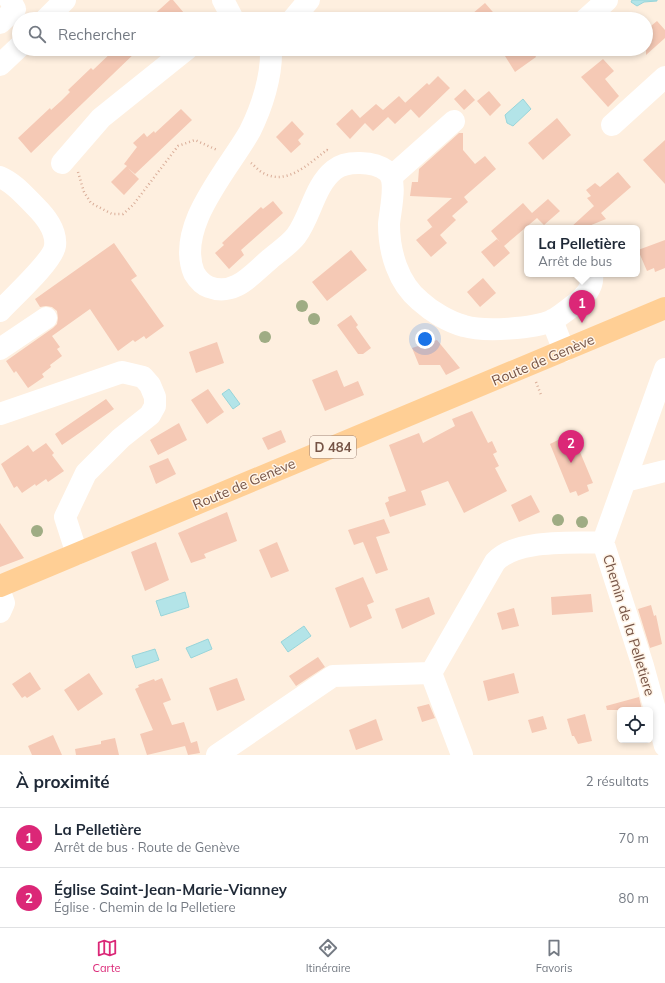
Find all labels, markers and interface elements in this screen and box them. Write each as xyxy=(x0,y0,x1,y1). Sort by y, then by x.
search box xyxy=(12,12,653,56)
icon: search xyxy=(26,23,48,45)
text: Rechercher xyxy=(58,25,136,44)
popup xyxy=(524,225,640,277)
text: La Pelletière xyxy=(538,234,626,253)
text: Arrêt de bus xyxy=(538,253,612,269)
pin: 1 xyxy=(569,290,595,323)
your location xyxy=(415,329,435,349)
street label: Route de Genève xyxy=(489,330,597,390)
pin: 2 xyxy=(558,430,584,463)
road number: D 484 xyxy=(310,436,356,458)
street label: Route de Genève xyxy=(190,454,298,514)
street label: Chemin de la Pelletiere xyxy=(599,552,659,698)
map controls xyxy=(617,707,653,743)
button: locate xyxy=(617,707,653,743)
text: À proximité xyxy=(16,771,110,792)
text: 2 résultats xyxy=(586,773,649,789)
text: La Pelletière xyxy=(54,820,141,839)
text: 1 xyxy=(25,830,33,846)
text: 70 m xyxy=(619,830,649,846)
text: Arrêt de bus · Route de Genève xyxy=(54,839,240,855)
text: Église Saint-Jean-Marie-Vianney xyxy=(54,880,287,899)
text: 2 xyxy=(25,890,33,906)
text: 80 m xyxy=(619,890,649,906)
text: Église · Chemin de la Pelletiere xyxy=(54,899,236,915)
tab: Carte xyxy=(93,937,121,975)
tab: Itinéraire xyxy=(306,937,351,975)
tab: Favoris xyxy=(536,937,572,975)

